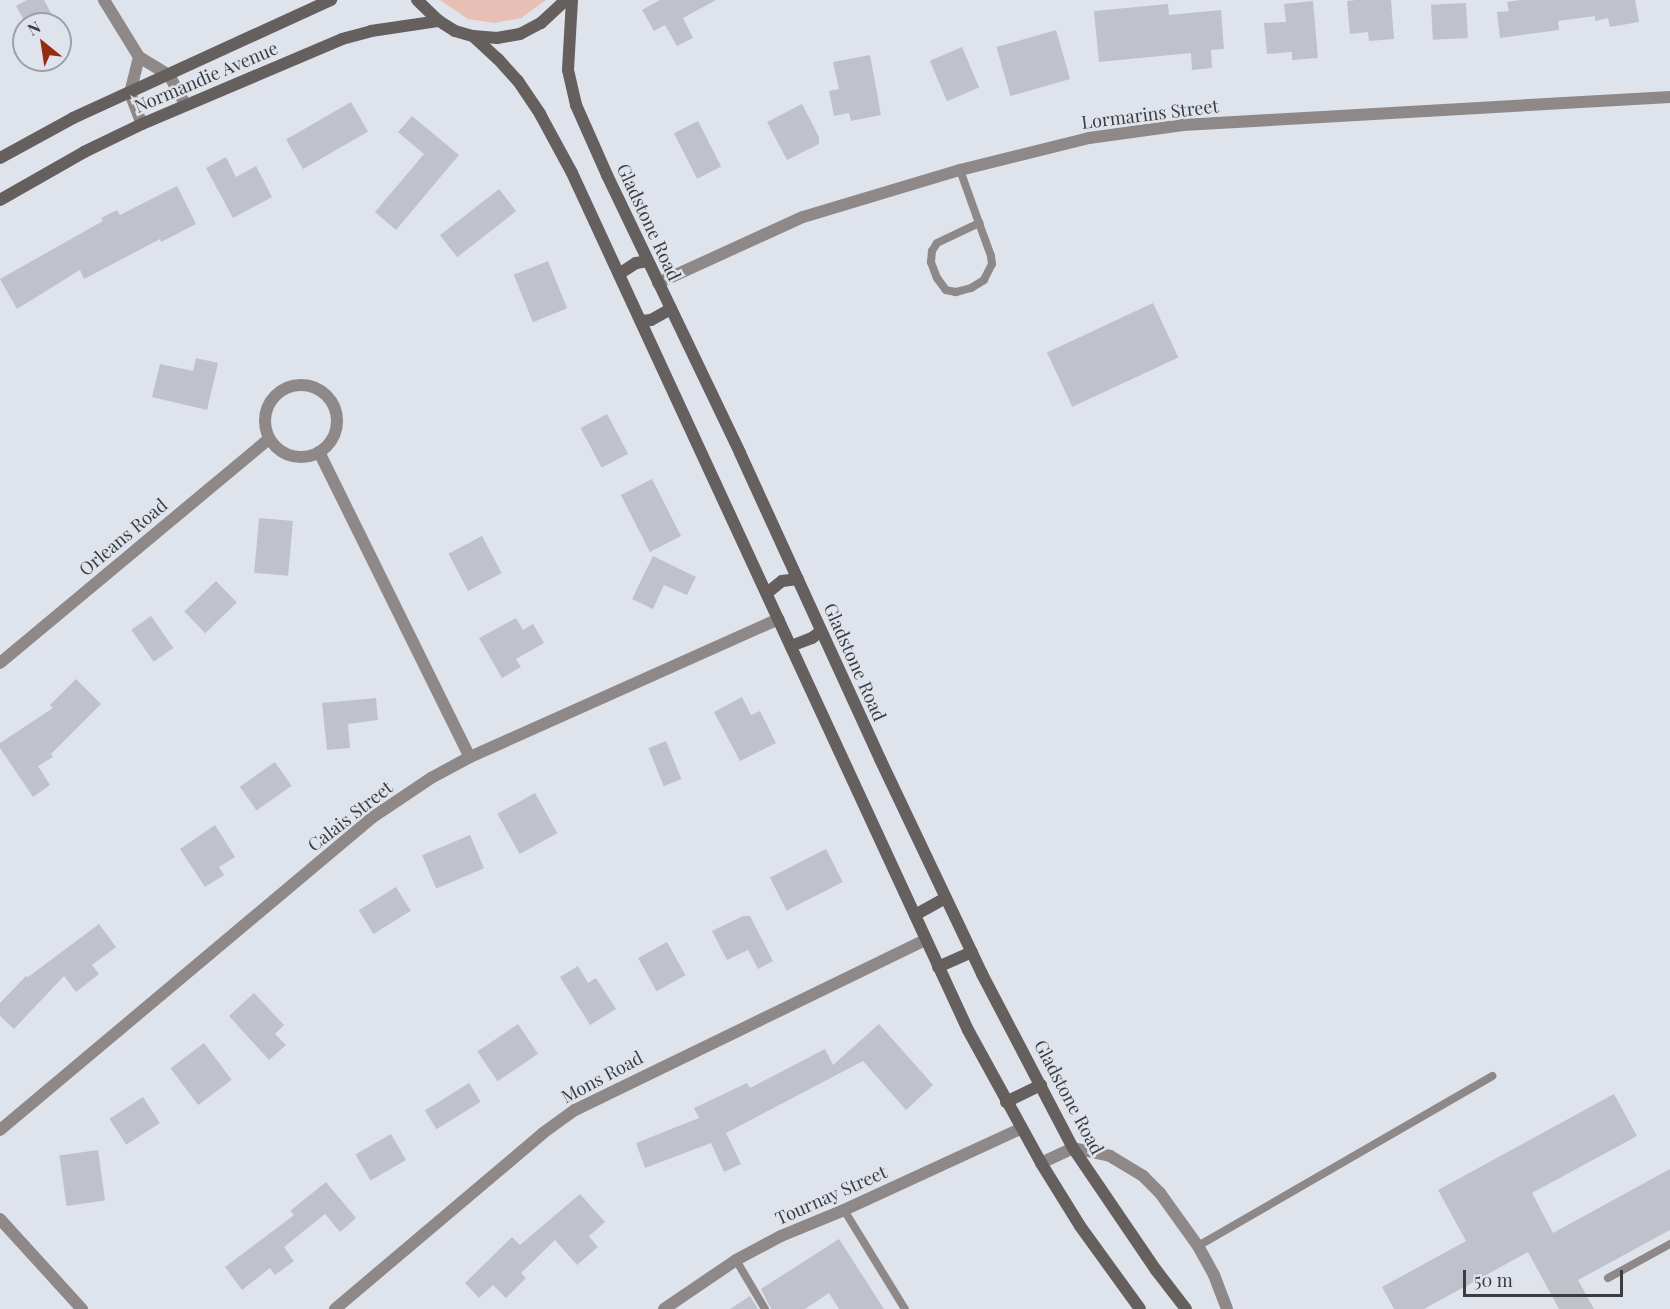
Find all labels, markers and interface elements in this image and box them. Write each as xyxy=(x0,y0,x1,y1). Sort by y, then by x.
north arrow xyxy=(12,12,72,72)
text: N xyxy=(23,16,44,40)
street label: Normandie Avenue xyxy=(131,37,281,117)
street label: Lormarins Street xyxy=(1080,95,1220,133)
street label: Gladstone Road xyxy=(612,160,686,284)
street label: Orleans Road xyxy=(75,494,171,580)
street label: Gladstone Road xyxy=(819,600,891,724)
street label: Calais Street xyxy=(303,776,397,856)
street label: Gladstone Road xyxy=(1030,1036,1108,1158)
street label: Mons Road xyxy=(557,1046,647,1108)
street label: Tournay Street xyxy=(772,1161,890,1229)
scale bar xyxy=(1466,1258,1626,1296)
text: 50 m xyxy=(1474,1268,1513,1292)

